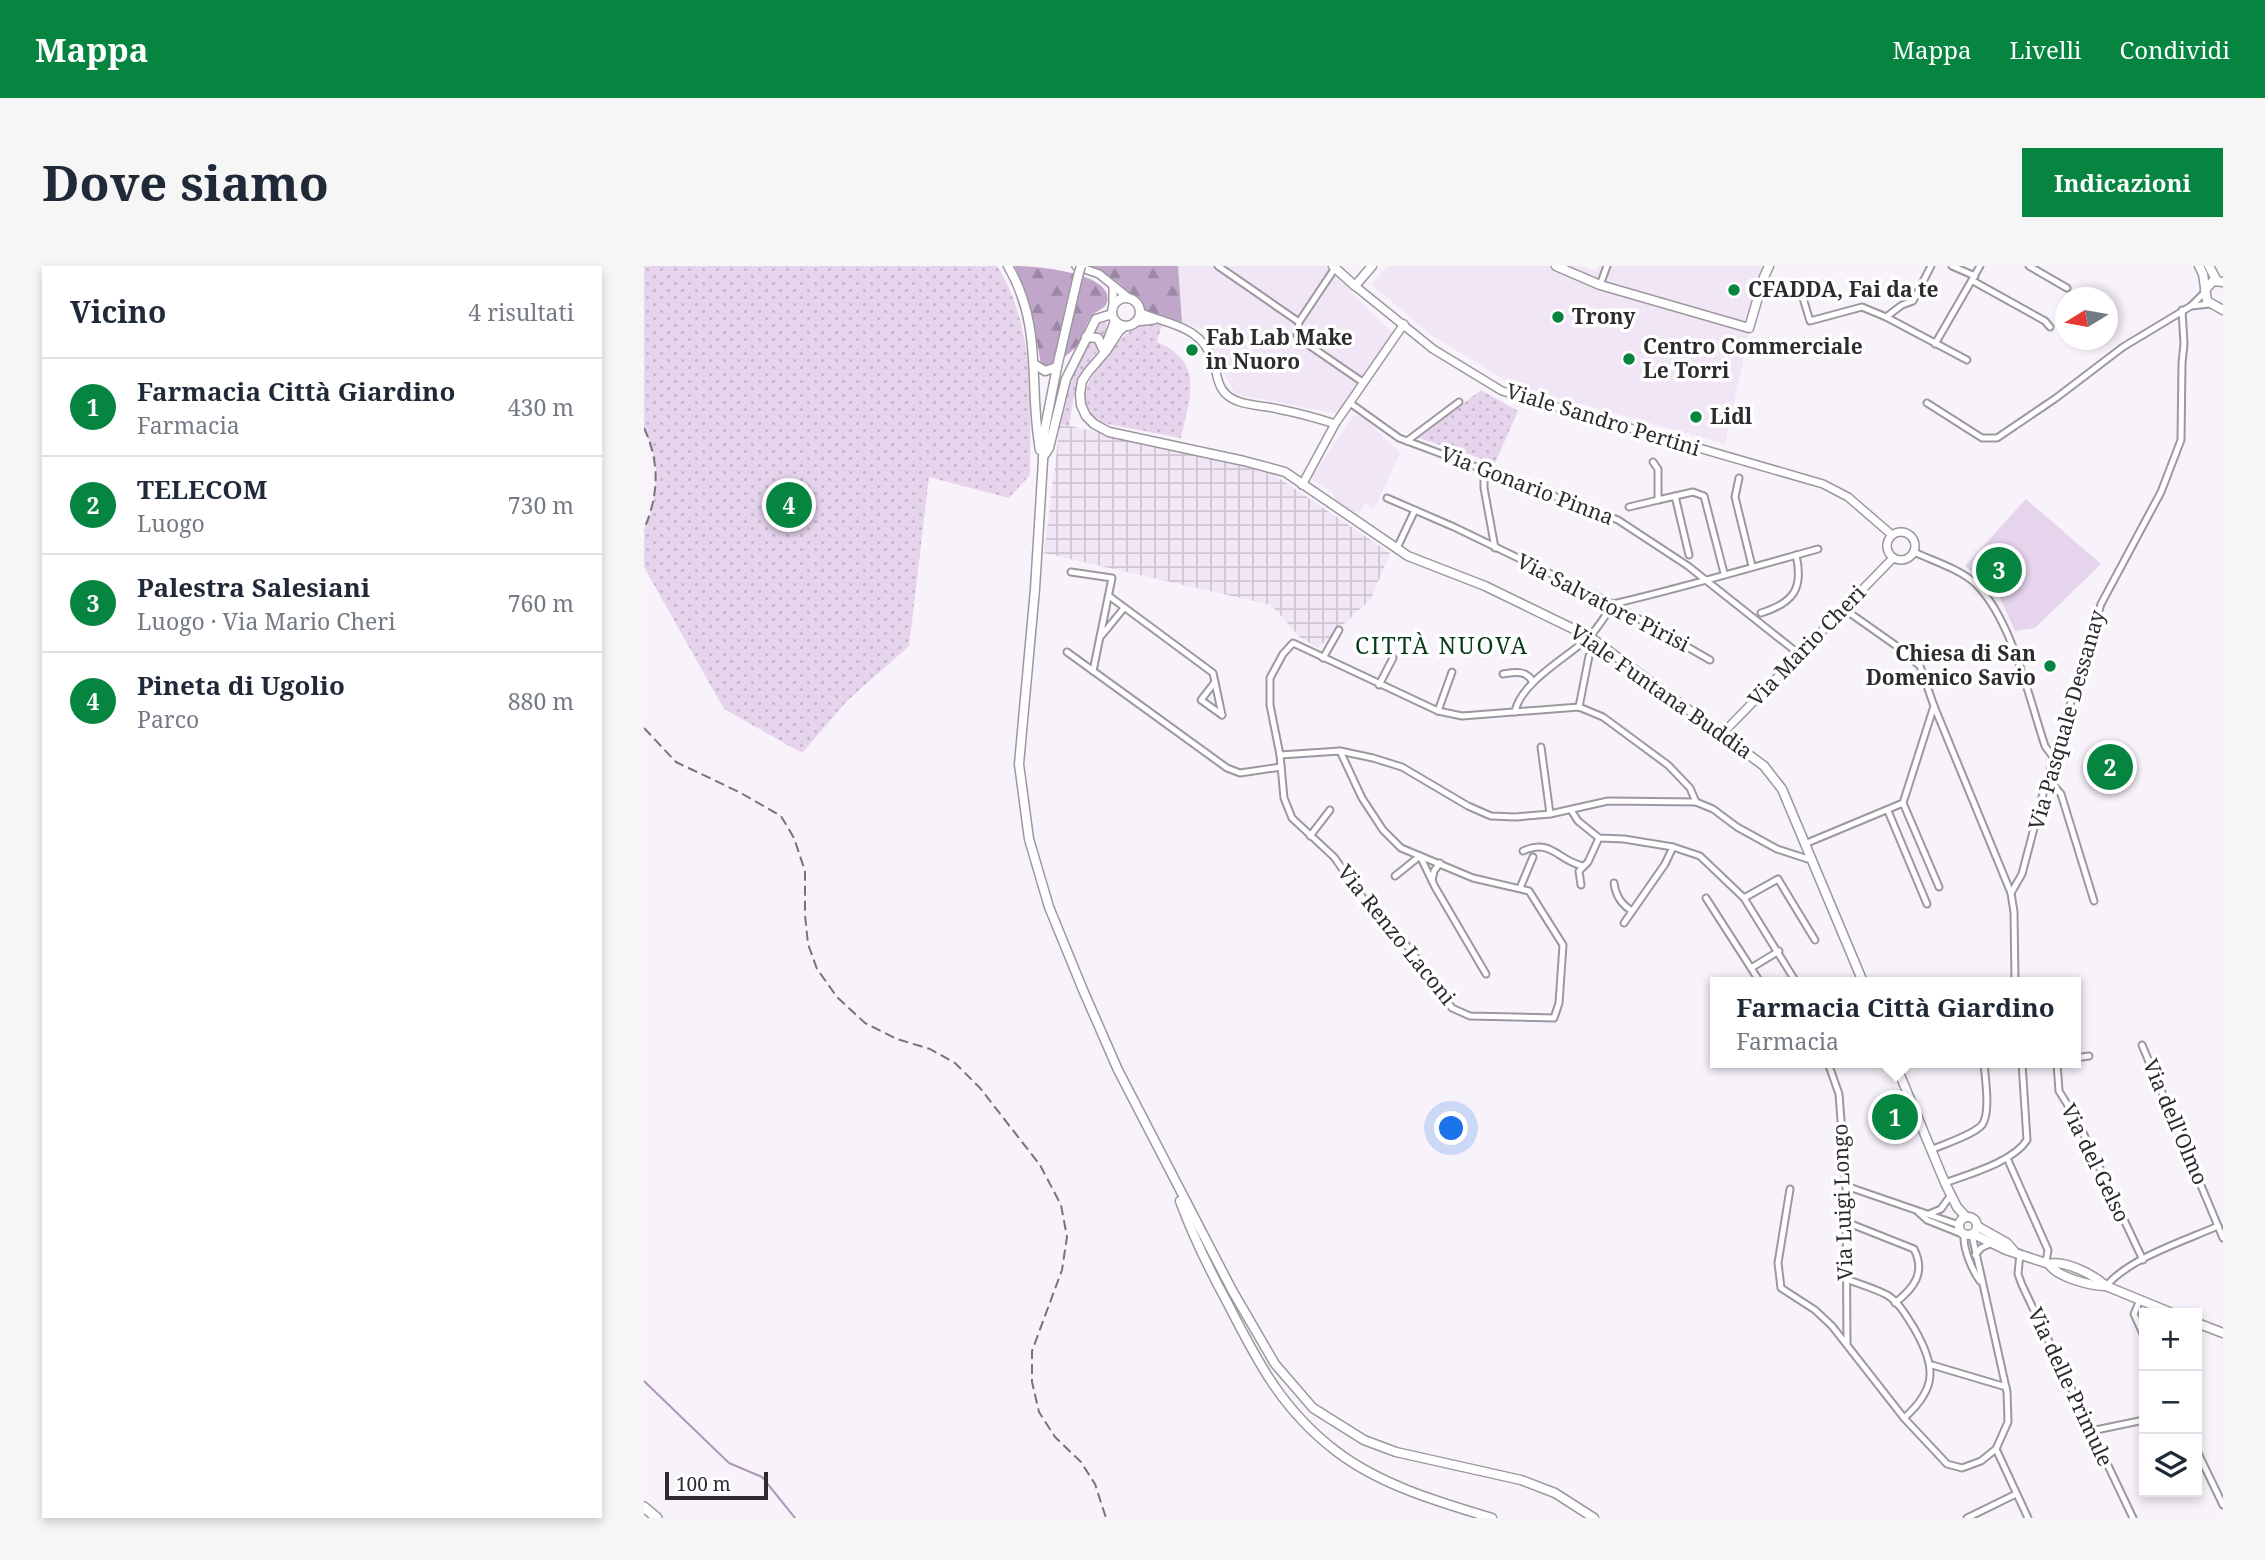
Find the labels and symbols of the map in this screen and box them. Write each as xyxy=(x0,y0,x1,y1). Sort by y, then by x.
place label: CFADDA, Fai da te xyxy=(1748,275,1939,303)
marker: CFADDA, Fai da te xyxy=(1726,282,1742,298)
north arrow xyxy=(2055,287,2118,350)
place label: Trony xyxy=(1572,302,1636,330)
marker: Trony xyxy=(1550,309,1566,325)
place label: Fab Lab Make in Nuoro xyxy=(1206,323,1353,375)
place label: Centro Commerciale Le Torri xyxy=(1643,332,1863,384)
marker: Fab Lab Make in Nuoro xyxy=(1184,342,1200,358)
marker: Centro Commerciale Le Torri xyxy=(1621,351,1637,367)
street label: Viale Sandro Pertini xyxy=(1503,376,1704,462)
place label: Lidl xyxy=(1710,402,1753,430)
marker: Lidl xyxy=(1688,409,1704,425)
street label: Via Gonario Pinna xyxy=(1437,439,1618,531)
pin: 4 xyxy=(766,479,812,531)
pin: 3 xyxy=(1976,544,2022,596)
street label: Via Salvatore Pirisi xyxy=(1512,546,1695,658)
street label: Via Mario Cheri xyxy=(1741,579,1871,712)
street label: Via Pasquale Dessanay xyxy=(2021,606,2111,833)
street label: Viale Funtana Buddia xyxy=(1565,618,1758,765)
district label: CITTÀ NUOVA xyxy=(1355,629,1529,661)
place label: Chiesa di San Domenico Savio xyxy=(1866,639,2036,691)
marker: Chiesa di San Domenico Savio xyxy=(2042,658,2058,674)
pin: 2 xyxy=(2087,741,2133,793)
street label: Via Renzo Laconi xyxy=(1332,858,1462,1010)
street label: Via dell'Olmo xyxy=(2137,1054,2215,1189)
pin: 1 xyxy=(1872,1091,1918,1143)
street label: Via del Gelso xyxy=(2055,1099,2137,1226)
your location xyxy=(1434,1111,1468,1145)
street label: Via Luigi Longo xyxy=(1825,1123,1859,1281)
street label: Via delle Primule xyxy=(2022,1303,2120,1471)
scale bar xyxy=(665,1469,768,1501)

